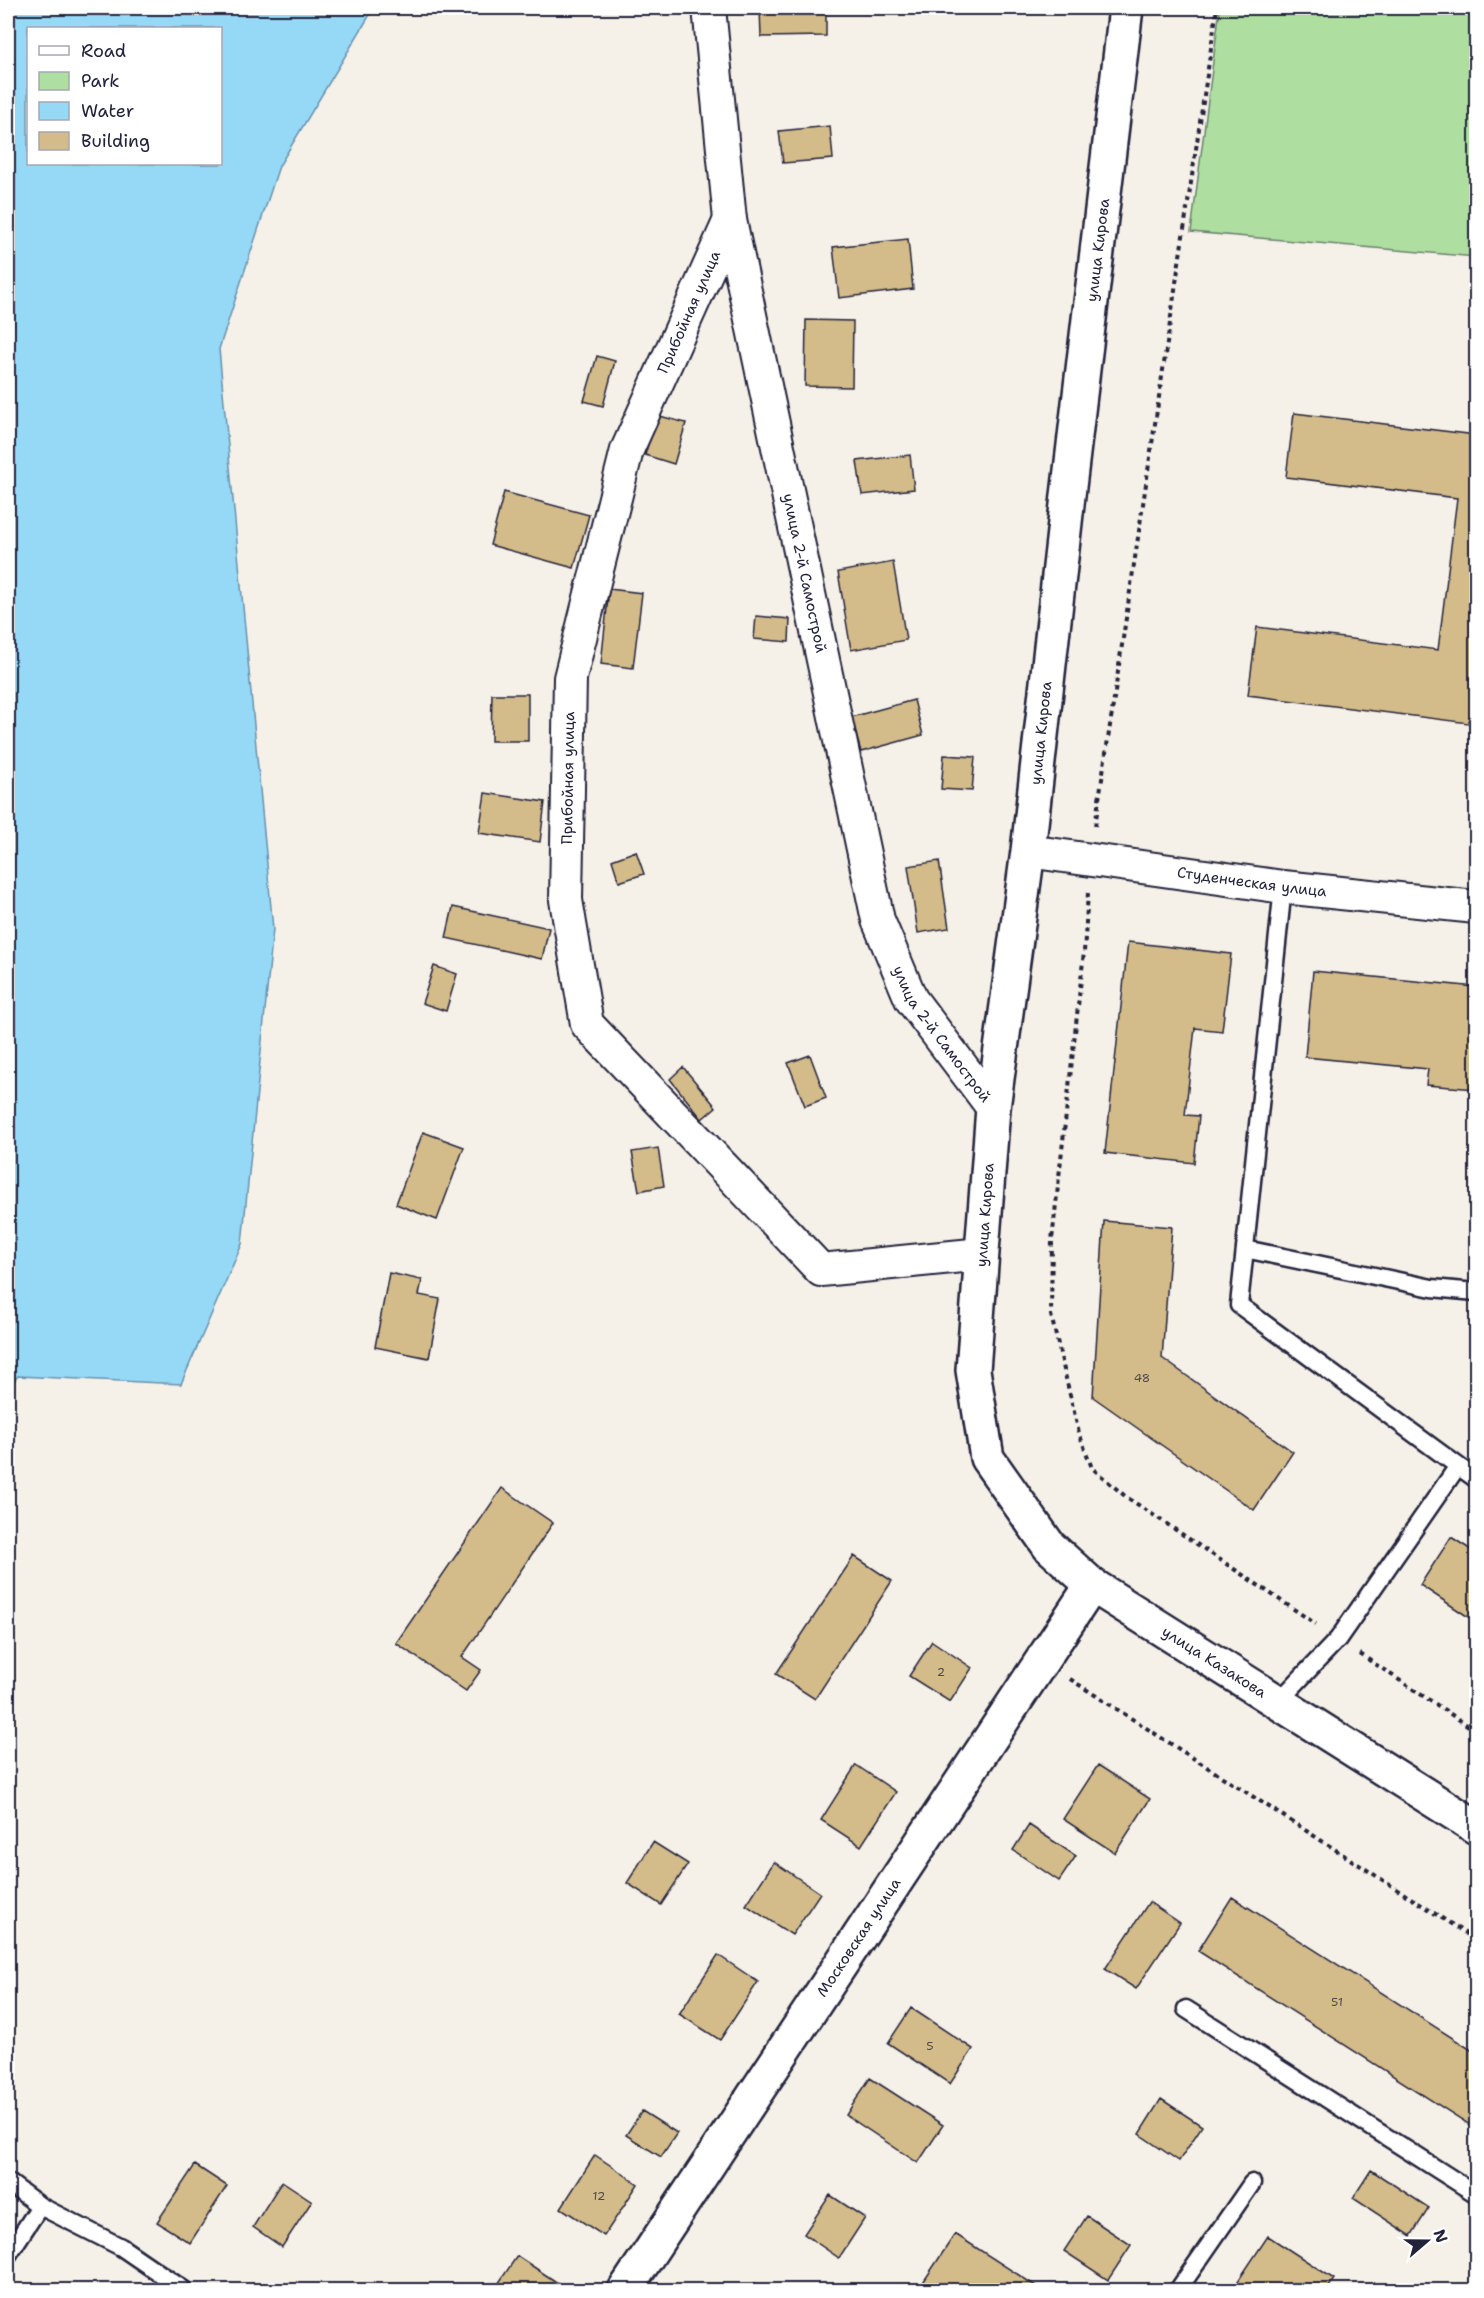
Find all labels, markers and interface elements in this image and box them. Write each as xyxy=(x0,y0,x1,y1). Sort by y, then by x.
legend xyxy=(27,27,222,165)
text: Road xyxy=(81,39,126,63)
text: Park xyxy=(81,69,120,93)
text: Water xyxy=(81,99,134,123)
text: Building xyxy=(81,129,150,153)
street label: улица Кирова xyxy=(1082,196,1114,303)
street label: Прибойная улица xyxy=(653,247,725,377)
street label: улица 2-й Самострой xyxy=(778,492,831,655)
street label: улица Кирова xyxy=(1026,680,1056,786)
street label: Прибойная улица xyxy=(557,711,579,844)
street label: Студенческая улица xyxy=(1176,862,1328,902)
street label: улица 2-й Самострой xyxy=(888,963,995,1107)
street label: улица Кирова xyxy=(971,1162,999,1268)
house number: 48 xyxy=(1134,1370,1150,1386)
street label: улица Казакова xyxy=(1158,1622,1271,1703)
house number: 2 xyxy=(937,1664,945,1680)
street label: Московская улица xyxy=(812,1873,906,2001)
house number: 51 xyxy=(1331,1994,1343,2010)
house number: 5 xyxy=(926,2038,934,2054)
house number: 12 xyxy=(593,2188,605,2204)
north arrow xyxy=(1397,2211,1457,2271)
text: N xyxy=(1429,2226,1453,2246)

